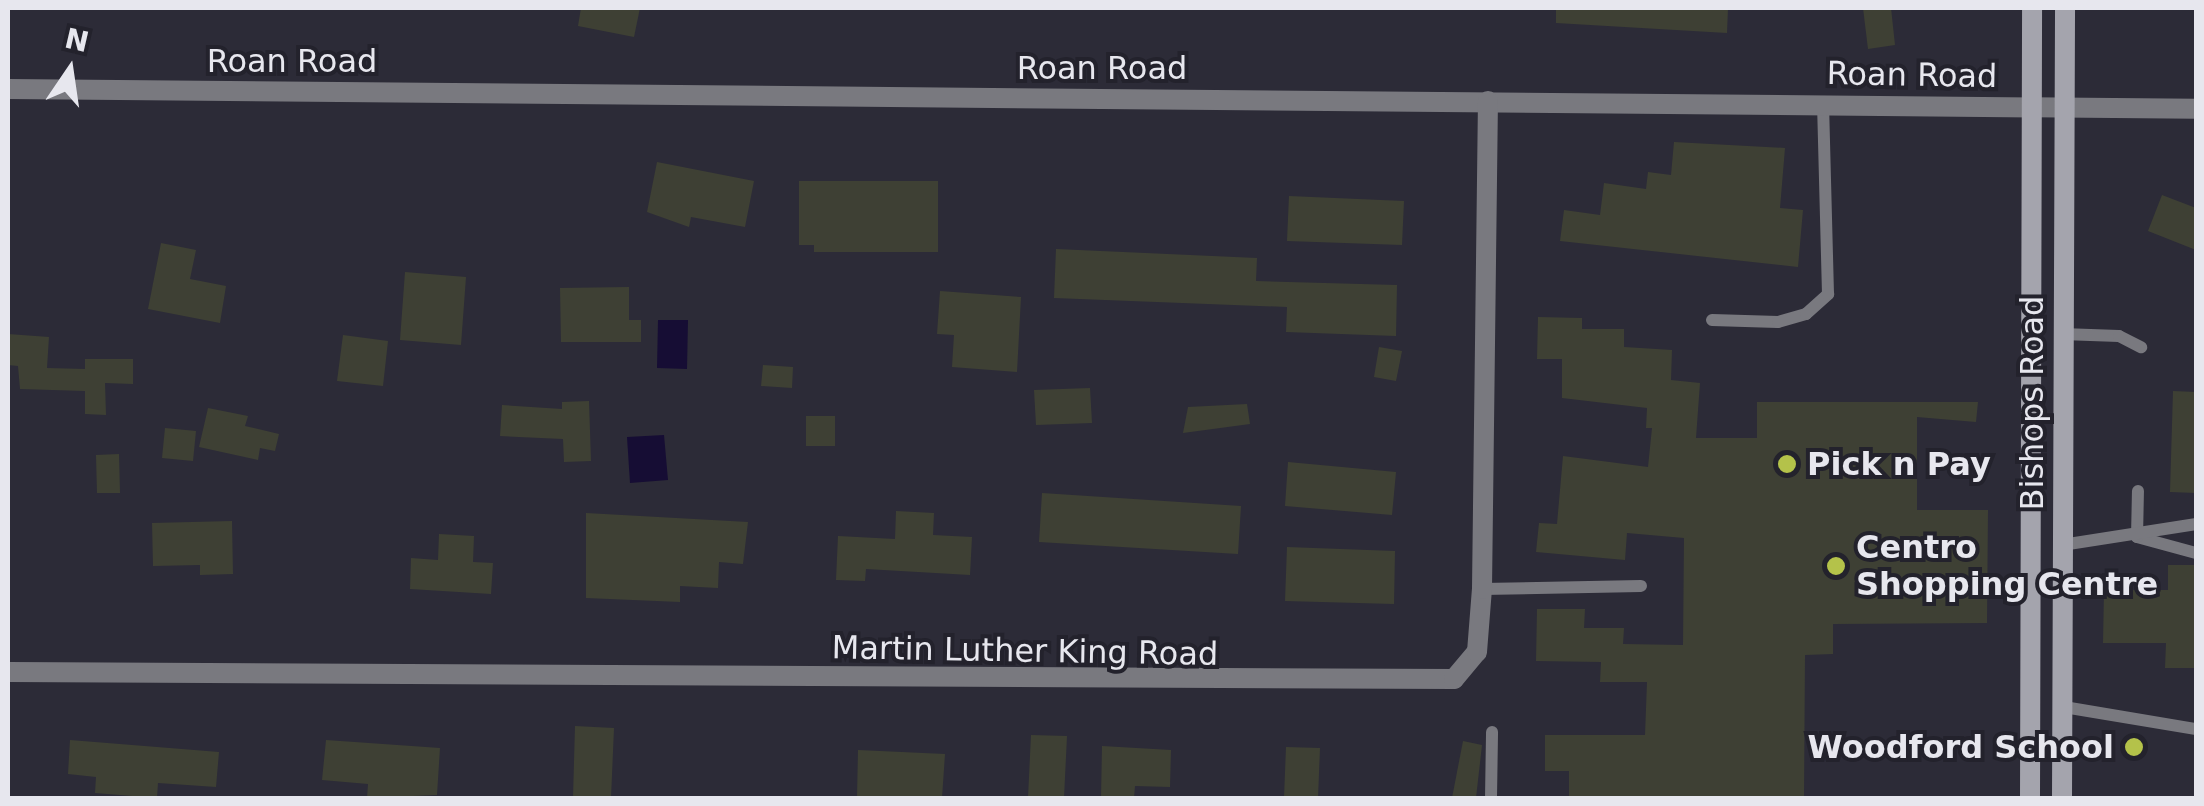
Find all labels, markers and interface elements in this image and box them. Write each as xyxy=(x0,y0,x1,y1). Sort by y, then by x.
north arrow xyxy=(20,20,120,120)
text: N xyxy=(62,22,92,59)
street label: Roan Road xyxy=(207,42,377,80)
street label: Roan Road xyxy=(1017,49,1187,87)
street label: Roan Road xyxy=(1826,54,1998,96)
street label: Bishops Road xyxy=(2013,296,2051,510)
place label: Pick n Pay xyxy=(1807,445,1991,483)
marker: Pick n Pay xyxy=(1776,453,1798,475)
place label: Centro Shopping Centre xyxy=(1856,529,2158,604)
marker: Centro Shopping Centre xyxy=(1825,555,1847,577)
street label: Martin Luther King Road xyxy=(831,628,1219,674)
place label: Woodford School xyxy=(1808,728,2114,766)
marker: Woodford School xyxy=(2123,736,2145,758)

